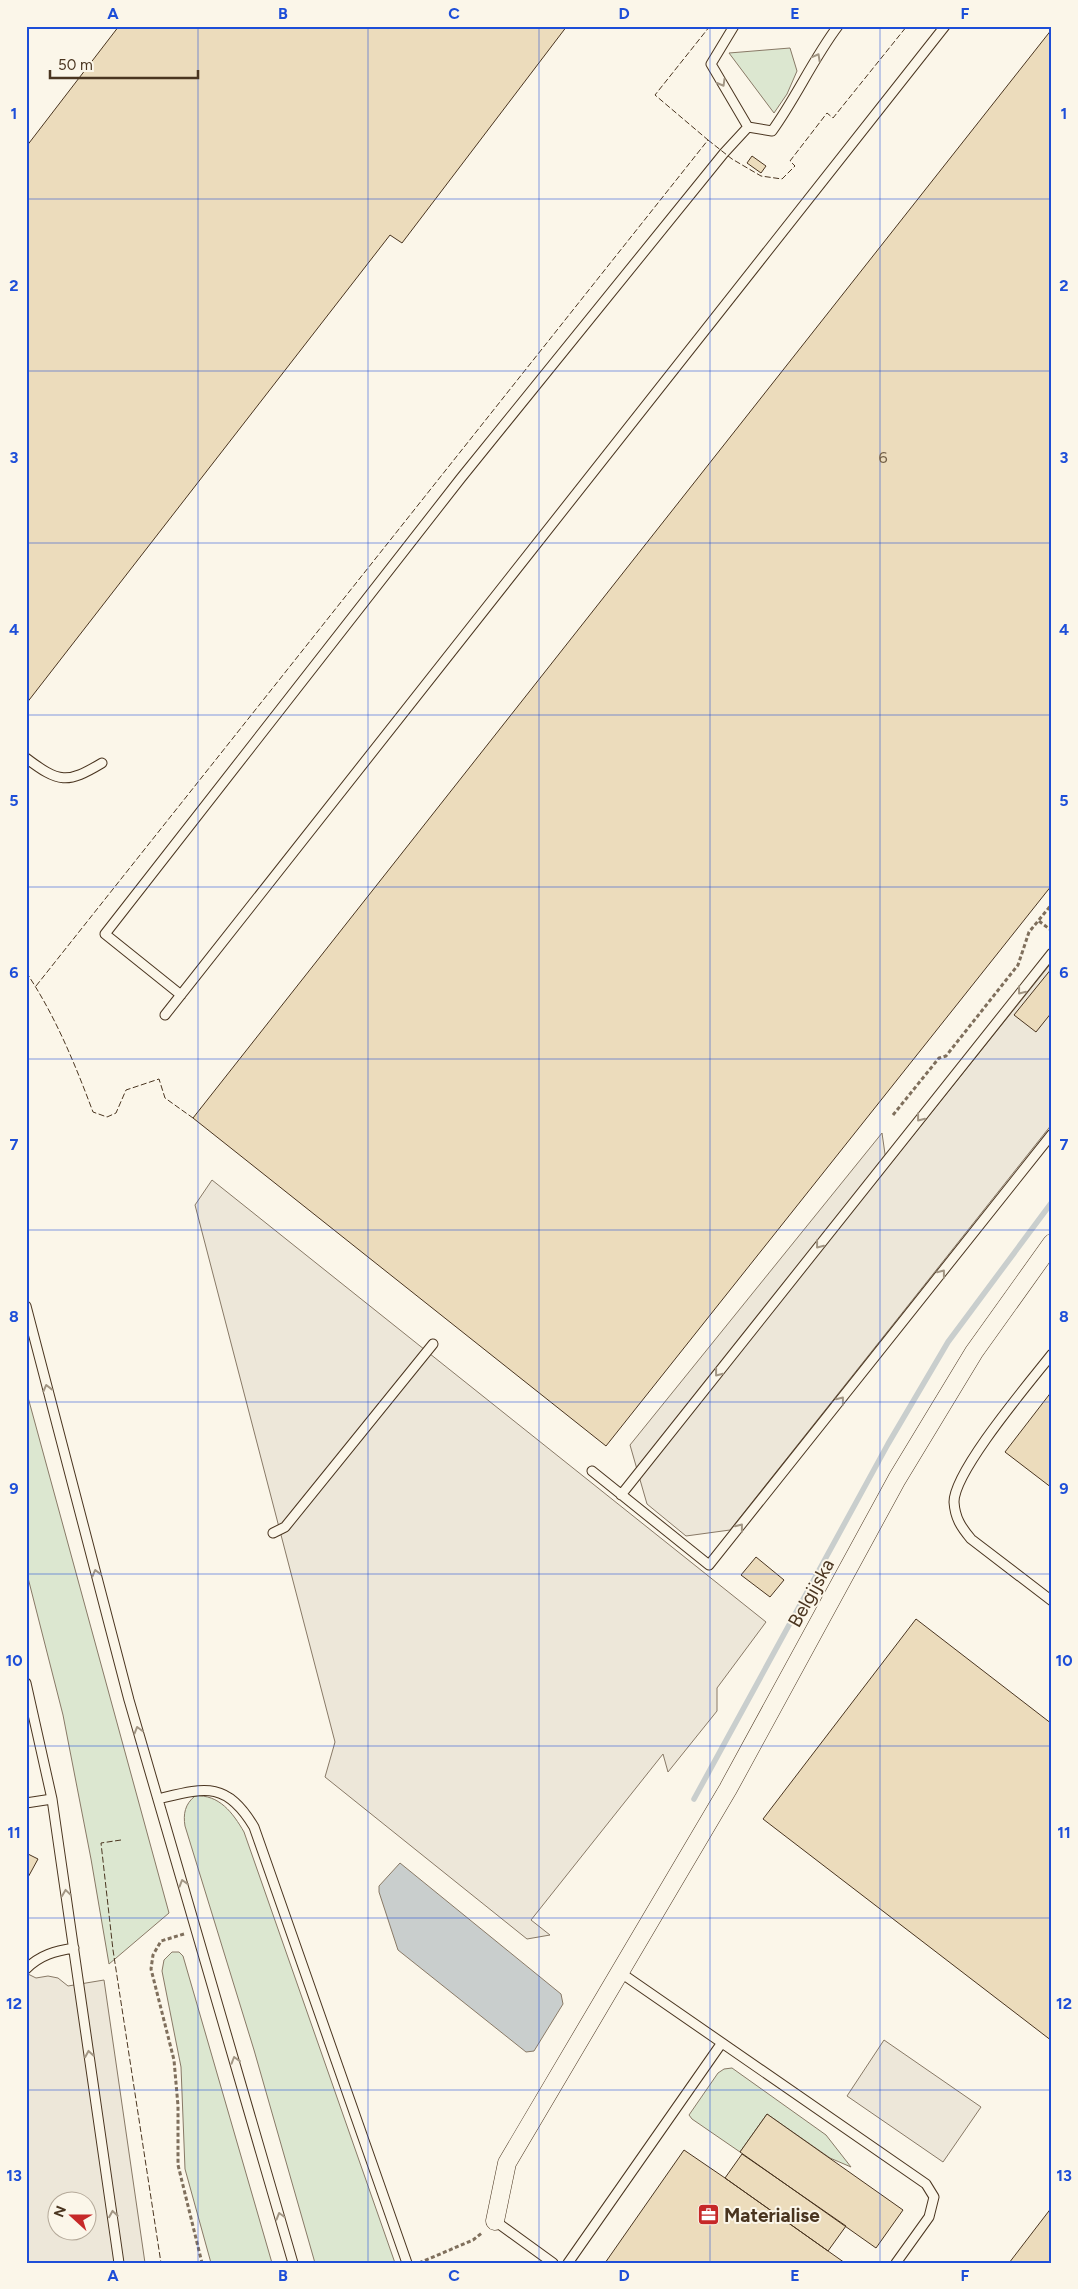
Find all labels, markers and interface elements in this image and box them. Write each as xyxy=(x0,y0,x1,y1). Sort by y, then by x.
text: A xyxy=(107,4,119,23)
text: B xyxy=(278,4,288,23)
text: C xyxy=(448,4,460,23)
text: D xyxy=(618,4,630,23)
text: E xyxy=(790,4,800,23)
text: F xyxy=(961,4,970,23)
scale bar xyxy=(50,48,198,80)
one-way arrow xyxy=(811,53,821,62)
text: 50 m xyxy=(58,56,93,74)
one-way arrow xyxy=(716,78,726,87)
text: 1 xyxy=(11,104,17,123)
text: 1 xyxy=(1061,104,1067,123)
text: 2 xyxy=(9,276,19,295)
text: 2 xyxy=(1059,276,1069,295)
text: 3 xyxy=(10,448,19,467)
house number: 6 xyxy=(878,448,888,467)
text: 3 xyxy=(1060,448,1069,467)
text: 4 xyxy=(9,620,19,639)
text: 4 xyxy=(1059,620,1069,639)
text: 5 xyxy=(9,791,19,810)
text: 5 xyxy=(1059,791,1069,810)
text: 6 xyxy=(9,963,19,982)
text: 6 xyxy=(1059,963,1069,982)
one-way arrow xyxy=(1019,985,1027,994)
one-way arrow xyxy=(918,1112,926,1121)
text: 7 xyxy=(10,1135,19,1154)
text: 7 xyxy=(1060,1135,1069,1154)
one-way arrow xyxy=(816,1240,825,1249)
one-way arrow xyxy=(936,1269,945,1278)
text: 8 xyxy=(9,1307,19,1326)
text: 8 xyxy=(1059,1307,1069,1326)
one-way arrow xyxy=(715,1367,724,1376)
one-way arrow xyxy=(42,1383,53,1392)
one-way arrow xyxy=(835,1397,843,1406)
text: 9 xyxy=(9,1479,19,1498)
text: 9 xyxy=(1059,1479,1069,1498)
one-way arrow xyxy=(734,1524,742,1533)
street label: Belgijska xyxy=(783,1555,839,1631)
one-way arrow xyxy=(91,1568,102,1577)
text: 10 xyxy=(5,1651,23,1670)
text: 10 xyxy=(1055,1651,1073,1670)
one-way arrow xyxy=(133,1726,143,1734)
text: 11 xyxy=(7,1823,21,1842)
text: 11 xyxy=(1057,1823,1071,1842)
one-way arrow xyxy=(178,1880,188,1888)
one-way arrow xyxy=(61,1889,72,1897)
text: 12 xyxy=(6,1994,22,2013)
text: 12 xyxy=(1056,1994,1072,2013)
one-way arrow xyxy=(84,2049,95,2057)
one-way arrow xyxy=(231,2056,241,2064)
text: 13 xyxy=(6,2166,22,2185)
text: 13 xyxy=(1056,2166,1072,2185)
north arrow xyxy=(48,2192,98,2242)
text: N xyxy=(50,2203,70,2220)
office icon: Materialise xyxy=(696,2203,720,2227)
place label: Materialise xyxy=(724,2204,820,2227)
one-way arrow xyxy=(108,2210,118,2219)
one-way arrow xyxy=(275,2211,286,2220)
text: A xyxy=(107,2266,119,2285)
text: B xyxy=(278,2266,288,2285)
text: C xyxy=(448,2266,460,2285)
text: D xyxy=(618,2266,630,2285)
text: E xyxy=(790,2266,800,2285)
text: F xyxy=(961,2266,970,2285)

